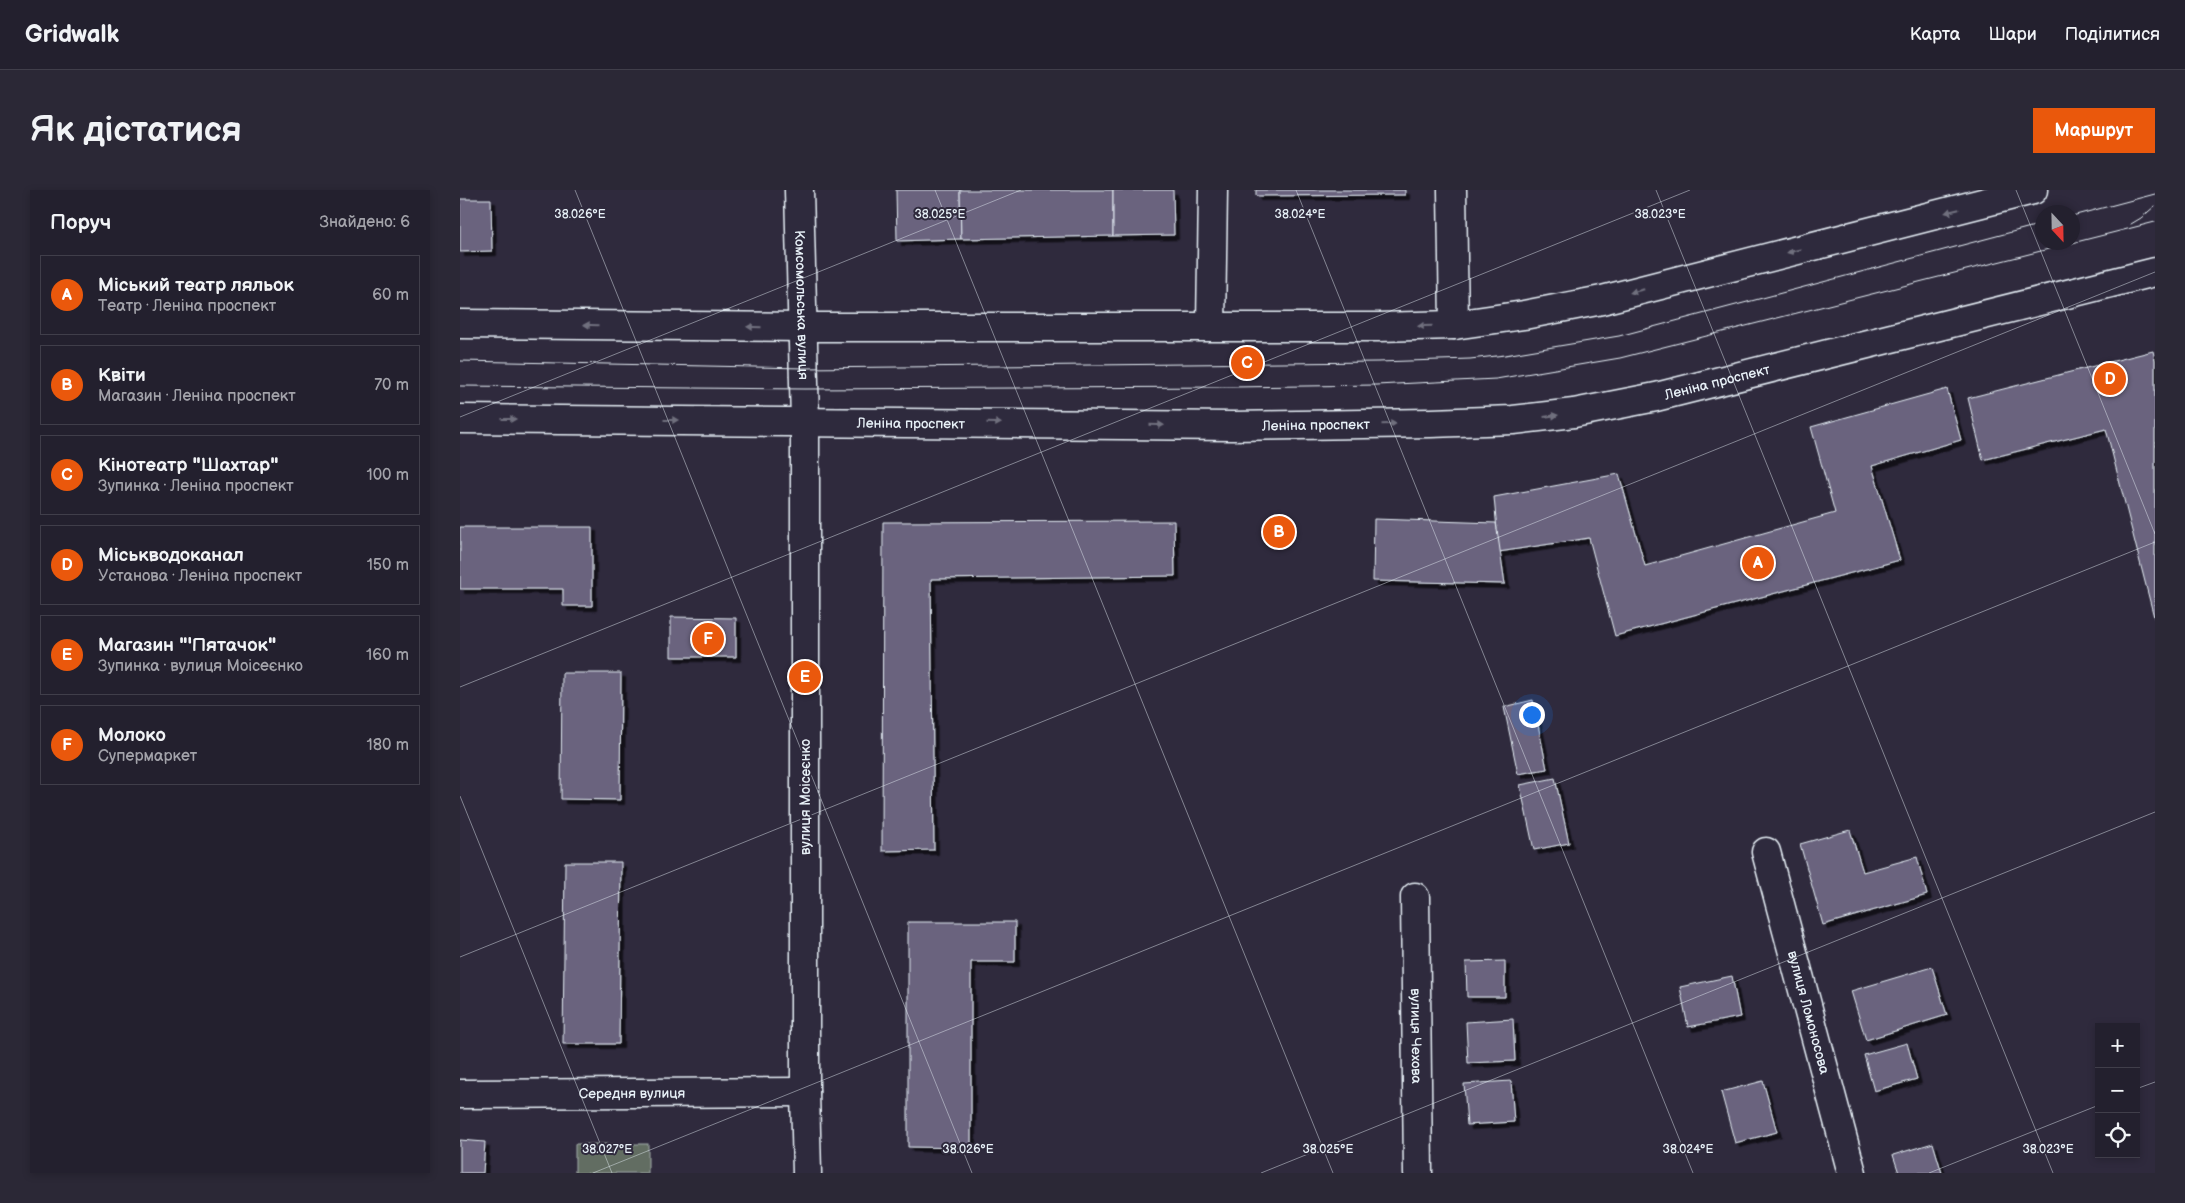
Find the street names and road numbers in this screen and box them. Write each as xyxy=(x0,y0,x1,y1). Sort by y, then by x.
street label: Комсомольська вулиця xyxy=(791,230,812,380)
street label: Леніна проспект xyxy=(1662,361,1772,404)
street label: Леніна проспект xyxy=(856,415,966,433)
street label: Леніна проспект xyxy=(1261,416,1371,435)
street label: вулиця Моісеєнко xyxy=(797,739,814,855)
street label: вулиця Ломоносова xyxy=(1784,949,1833,1077)
street label: вулиця Чехова xyxy=(1407,988,1425,1085)
street label: Середня вулиця xyxy=(579,1085,686,1102)

